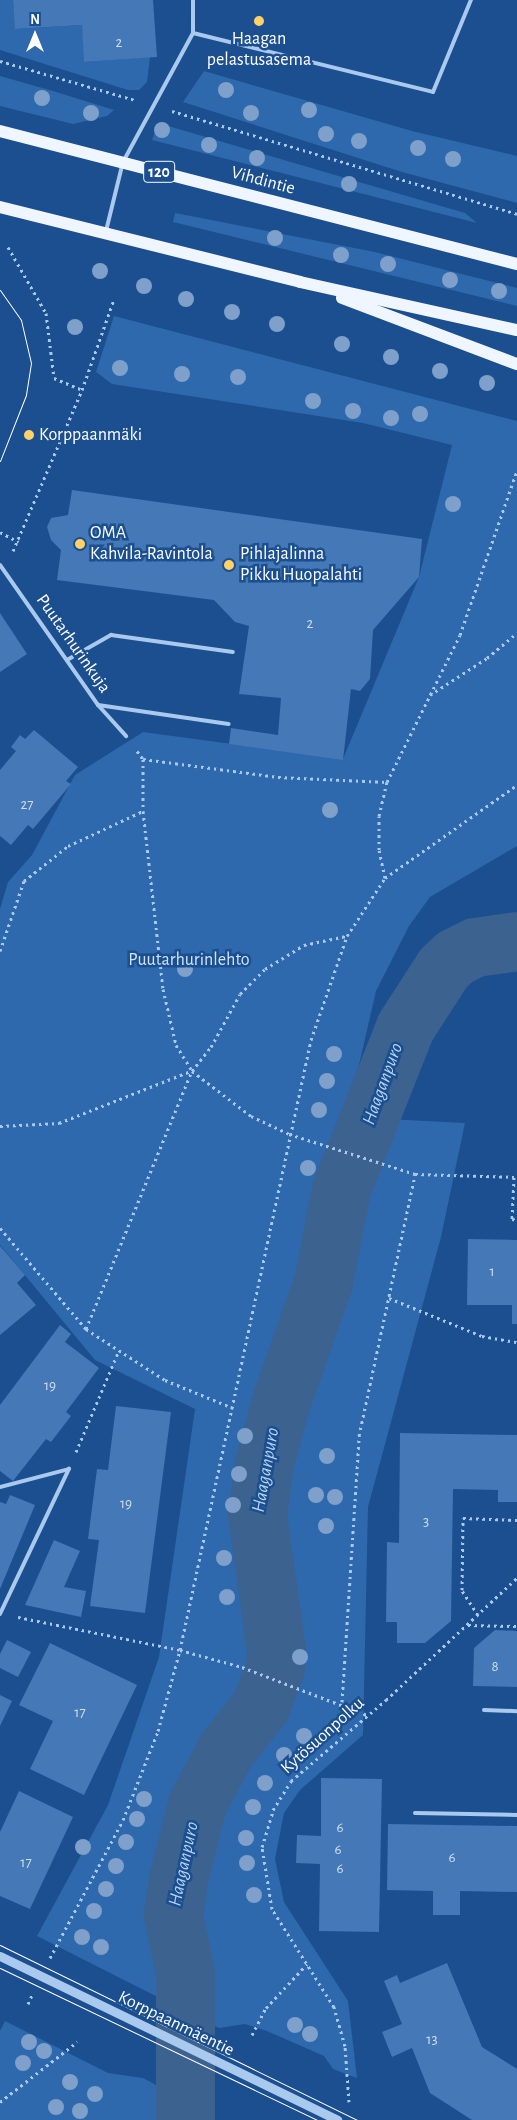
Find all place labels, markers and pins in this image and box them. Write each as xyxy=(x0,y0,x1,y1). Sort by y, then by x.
marker: Haagan pelastusasema xyxy=(253,15,265,27)
place label: Haagan pelastusasema xyxy=(207,29,311,72)
place label: Korppaanmäki xyxy=(39,424,142,446)
marker: Korppaanmäki xyxy=(23,429,35,441)
place label: OMA Kahvila-Ravintola xyxy=(90,523,213,566)
marker: OMA Kahvila-Ravintola xyxy=(74,538,86,550)
place label: Pihlajalinna Pikku Huopalahti xyxy=(240,544,362,586)
marker: Pihlajalinna Pikku Huopalahti xyxy=(222,558,236,572)

